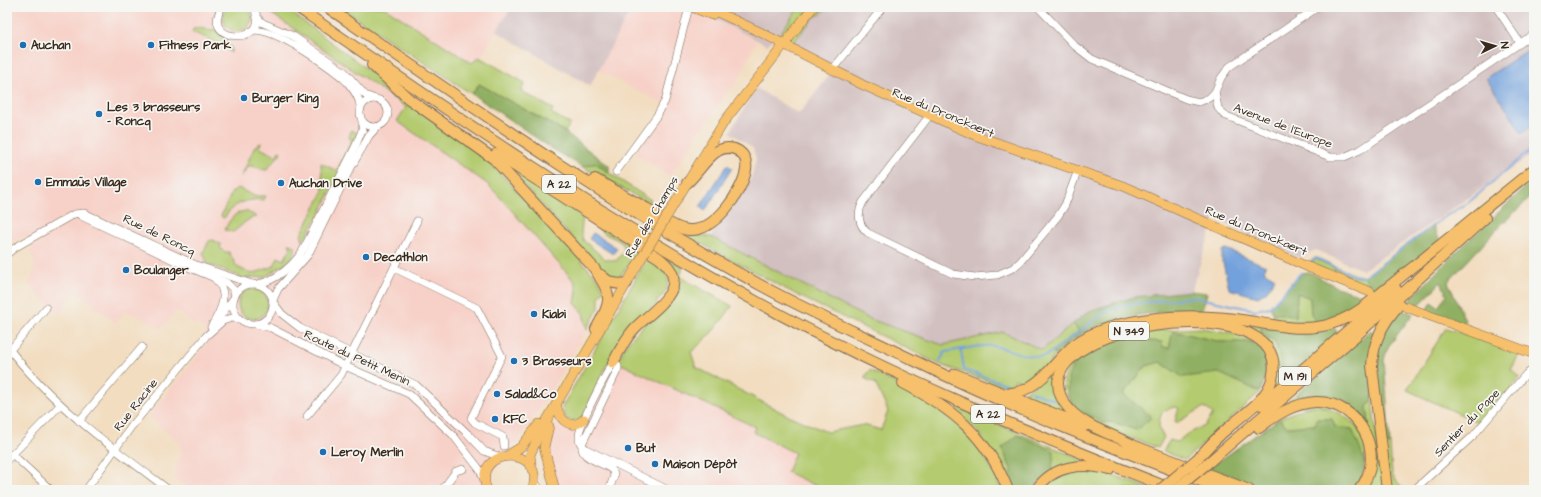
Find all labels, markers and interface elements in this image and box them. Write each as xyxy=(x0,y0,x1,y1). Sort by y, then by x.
north arrow xyxy=(1475,26,1515,66)
place label: Auchan xyxy=(31,37,70,54)
place label: Fitness Park xyxy=(159,37,232,54)
marker: Auchan xyxy=(18,40,28,50)
marker: Fitness Park xyxy=(146,40,156,50)
text: N xyxy=(1497,41,1512,49)
street label: Rue du Dronckaert xyxy=(889,84,997,142)
place label: Burger King xyxy=(252,90,319,109)
marker: Burger King xyxy=(239,93,249,103)
place label: Les 3 brasseurs - Roncq xyxy=(107,99,200,131)
street label: Avenue de l'Europe xyxy=(1231,99,1335,153)
marker: Les 3 brasseurs - Roncq xyxy=(94,109,104,119)
street label: Rue des Champs xyxy=(621,173,683,261)
place label: Emmaüs Village xyxy=(46,174,127,193)
place label: Auchan Drive xyxy=(289,175,363,192)
road number: A 22 xyxy=(542,175,576,193)
marker: Emmaüs Village xyxy=(33,177,43,187)
marker: Auchan Drive xyxy=(276,178,286,188)
street label: Rue du Dronckaert xyxy=(1202,202,1310,260)
street label: Rue de Roncq xyxy=(120,210,198,260)
place label: Decathlon xyxy=(374,249,427,266)
marker: Decathlon xyxy=(361,252,371,262)
place label: Boulanger xyxy=(134,262,189,281)
marker: Boulanger xyxy=(121,265,131,275)
place label: Kiabi xyxy=(542,306,566,323)
marker: Kiabi xyxy=(529,309,539,319)
road number: N 349 xyxy=(1109,322,1149,340)
street label: Route du Petit Menin xyxy=(301,326,413,390)
place label: 3 Brasseurs xyxy=(521,353,591,370)
marker: 3 Brasseurs xyxy=(509,356,519,366)
road number: M 191 xyxy=(1279,367,1311,385)
street label: Rue Racine xyxy=(110,375,162,435)
street label: Sentier du Pape xyxy=(1430,385,1504,461)
place label: Salad&Co xyxy=(504,386,556,403)
marker: Salad&Co xyxy=(492,389,502,399)
road number: A 22 xyxy=(971,405,1005,423)
place label: KFC xyxy=(503,411,528,428)
marker: KFC xyxy=(490,414,500,424)
place label: But xyxy=(636,440,656,457)
marker: But xyxy=(623,443,633,453)
place label: Leroy Merlin xyxy=(331,444,403,462)
marker: Leroy Merlin xyxy=(318,447,328,457)
place label: Maison Dépôt xyxy=(663,456,737,474)
marker: Maison Dépôt xyxy=(650,459,660,469)

